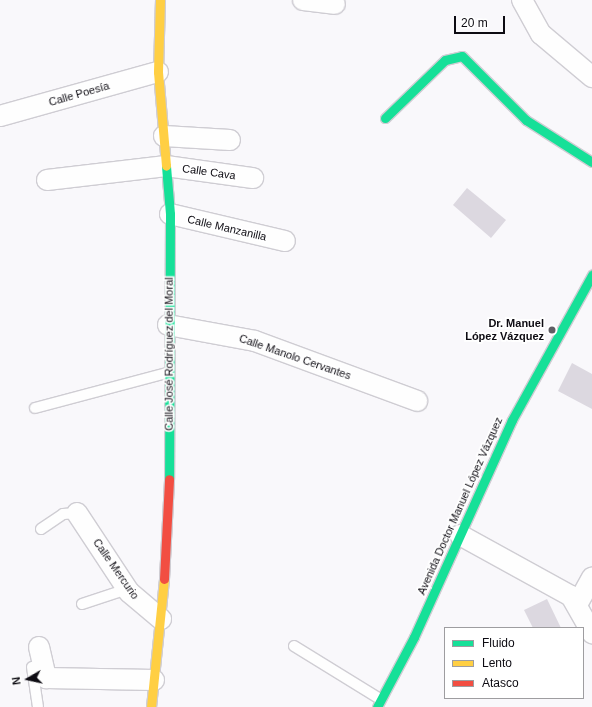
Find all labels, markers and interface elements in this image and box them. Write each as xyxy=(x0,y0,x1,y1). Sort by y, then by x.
scale bar xyxy=(456,8,507,34)
text: 20 m xyxy=(461,16,488,30)
street label: Calle Poesía xyxy=(47,79,111,109)
street label: Calle Cava xyxy=(181,162,237,182)
street label: Calle Manzanilla xyxy=(186,212,268,244)
street label: Calle José Rodríguez del Moral xyxy=(162,277,176,431)
place label: Dr. Manuel López Vázquez xyxy=(465,317,544,343)
marker: Dr. Manuel López Vázquez xyxy=(547,325,557,335)
street label: Calle Manolo Cervantes xyxy=(237,332,353,382)
street label: Avenida Doctor Manuel López Vázquez xyxy=(415,415,505,597)
street label: Calle Mercurio xyxy=(90,536,142,602)
legend xyxy=(444,627,584,699)
text: Fluido xyxy=(482,636,515,650)
text: Lento xyxy=(482,656,512,670)
north arrow xyxy=(8,659,48,699)
text: N xyxy=(10,676,23,686)
text: Atasco xyxy=(482,676,519,690)

